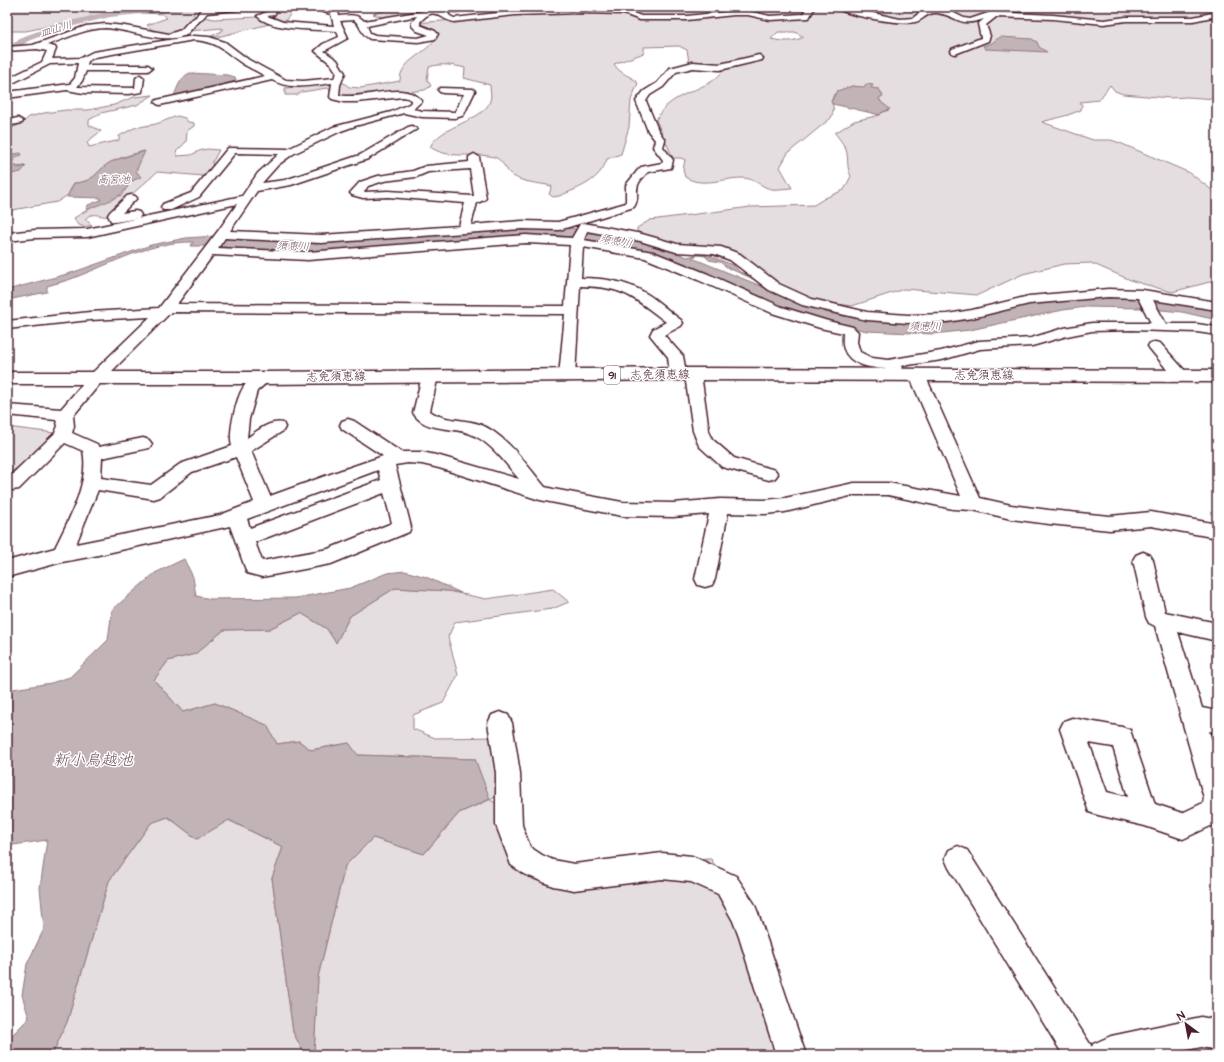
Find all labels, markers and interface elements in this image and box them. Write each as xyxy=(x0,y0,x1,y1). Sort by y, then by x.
water label: 皿山川 xyxy=(38,17,74,41)
water label: 高宮池 xyxy=(98,172,131,187)
water label: 須恵川 xyxy=(598,230,634,252)
water label: 須恵川 xyxy=(276,238,310,254)
water label: 須恵川 xyxy=(909,319,942,334)
road number: 91 xyxy=(604,366,620,384)
street label: 志免須恵線 xyxy=(630,366,690,384)
street label: 志免須恵線 xyxy=(954,367,1014,384)
street label: 志免須恵線 xyxy=(306,368,366,386)
water label: 新小鳥越池 xyxy=(53,749,134,771)
north arrow xyxy=(1166,1004,1206,1044)
text: N xyxy=(1174,1008,1188,1024)

